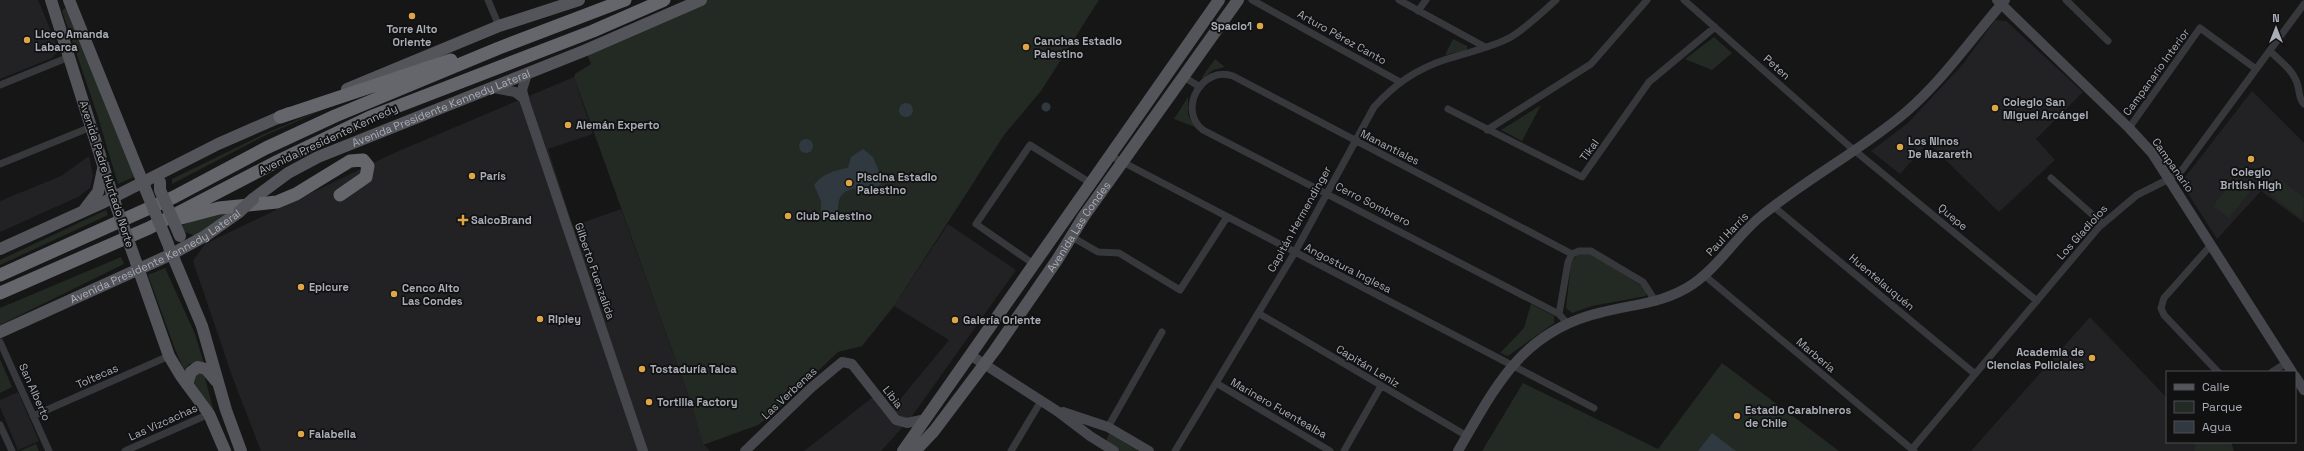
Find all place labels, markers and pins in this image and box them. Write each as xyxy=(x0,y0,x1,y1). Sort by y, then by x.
marker: Torre Alto Oriente xyxy=(407,11,417,21)
place label: Spacio1 xyxy=(1211,19,1252,33)
marker: Spacio1 xyxy=(1255,21,1265,31)
place label: Torre Alto Oriente xyxy=(386,22,438,49)
place label: Liceo Amanda Labarca xyxy=(35,27,110,54)
place label: Canchas Estadio Palestino xyxy=(1034,34,1122,61)
marker: Liceo Amanda Labarca xyxy=(22,35,32,45)
marker: Canchas Estadio Palestino xyxy=(1021,42,1031,52)
place label: Colegio San Miguel Arcángel xyxy=(2003,95,2088,122)
marker: Colegio San Miguel Arcángel xyxy=(1990,103,2000,113)
place label: Alemán Experto xyxy=(576,118,660,132)
marker: Alemán Experto xyxy=(563,120,573,130)
place label: Los Ninos De Nazareth xyxy=(1908,134,1973,161)
marker: Los Ninos De Nazareth xyxy=(1895,142,1905,152)
marker: Colegio British High xyxy=(2246,154,2256,164)
place label: Colegio British High xyxy=(2220,165,2282,192)
place label: París xyxy=(480,169,506,183)
place label: Piscina Estadio Palestino xyxy=(857,170,938,197)
marker: París xyxy=(467,171,477,181)
marker: Piscina Estadio Palestino xyxy=(844,178,854,188)
place label: Club Palestino xyxy=(796,209,872,223)
marker: Club Palestino xyxy=(783,211,793,221)
place label: SalcoBrand xyxy=(471,213,532,227)
marker: SalcoBrand xyxy=(458,215,468,225)
place label: Epicure xyxy=(309,280,349,294)
place label: Cenco Alto Las Condes xyxy=(402,281,463,308)
marker: Epicure xyxy=(296,282,306,292)
marker: Cenco Alto Las Condes xyxy=(389,289,399,299)
place label: Ripley xyxy=(548,312,581,326)
place label: Galería Oriente xyxy=(963,313,1041,327)
marker: Ripley xyxy=(535,314,545,324)
marker: Galería Oriente xyxy=(950,315,960,325)
place label: Academia de Ciencias Policiales xyxy=(1987,345,2084,372)
marker: Academia de Ciencias Policiales xyxy=(2087,353,2097,363)
place label: Tostaduría Talca xyxy=(650,362,737,376)
marker: Tostaduría Talca xyxy=(637,364,647,374)
place label: Tortilla Factory xyxy=(657,395,737,409)
marker: Tortilla Factory xyxy=(644,397,654,407)
place label: Estadio Carabineros de Chile xyxy=(1745,403,1851,430)
marker: Estadio Carabineros de Chile xyxy=(1732,411,1742,421)
place label: Falabella xyxy=(309,427,357,441)
marker: Falabella xyxy=(296,429,306,439)

